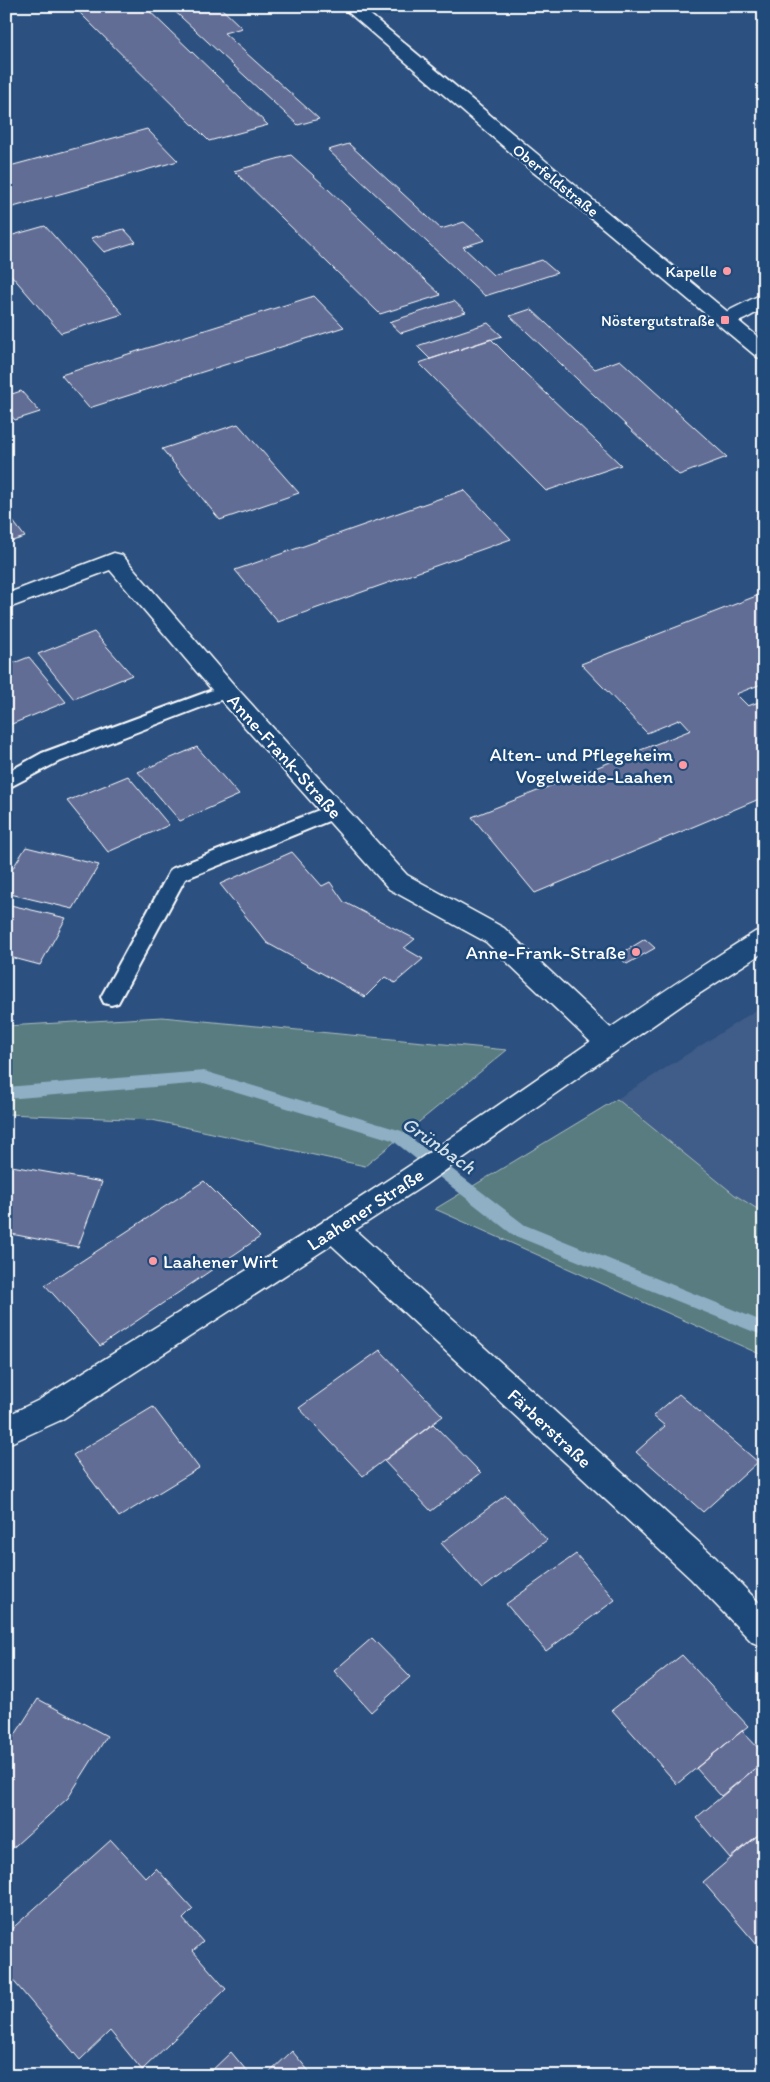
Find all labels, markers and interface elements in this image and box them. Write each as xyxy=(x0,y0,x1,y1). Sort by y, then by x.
street label: Oberfeldstraße xyxy=(509,140,603,221)
place label: Kapelle xyxy=(666,262,717,281)
marker: Kapelle xyxy=(721,265,733,277)
place label: Nöstergutstraße xyxy=(601,311,715,330)
marker: Nöstergutstraße xyxy=(719,314,731,326)
street label: Anne-Frank-Straße xyxy=(222,689,347,824)
place label: Alten- und Pflegeheim Vogelweide-Laahen xyxy=(490,743,673,788)
marker: Alten- und Pflegeheim Vogelweide-Laahen xyxy=(677,759,689,771)
place label: Anne-Frank-Straße xyxy=(466,941,626,964)
marker: Anne-Frank-Straße xyxy=(630,946,642,958)
water label: Grünbach xyxy=(398,1111,481,1179)
street label: Laahener Straße xyxy=(303,1163,428,1256)
place label: Laahener Wirt xyxy=(163,1250,278,1273)
marker: Laahener Wirt xyxy=(147,1255,159,1267)
street label: Färberstraße xyxy=(503,1384,596,1473)

